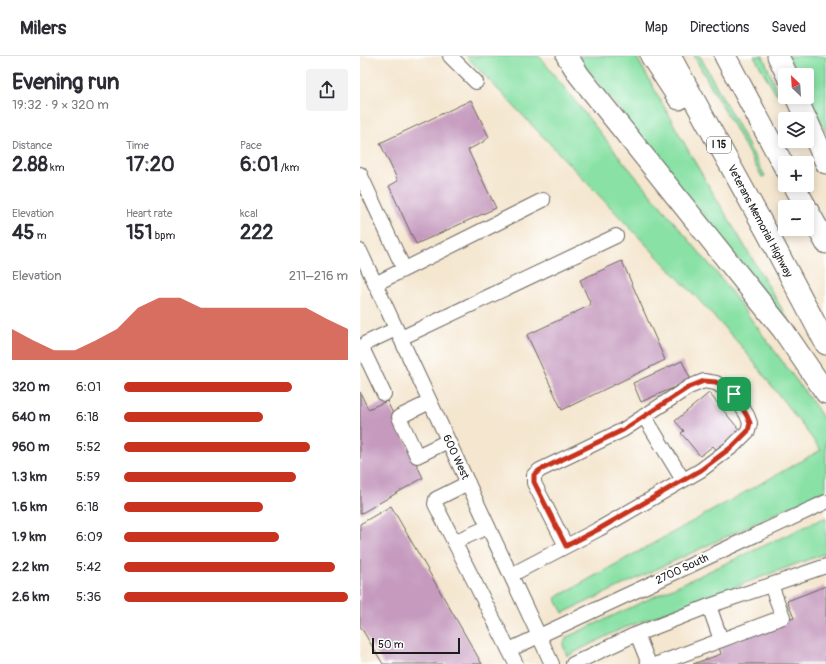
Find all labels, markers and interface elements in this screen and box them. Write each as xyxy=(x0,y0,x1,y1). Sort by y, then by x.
text: Milers xyxy=(20,16,66,40)
text: Map xyxy=(645,19,668,36)
text: Directions xyxy=(690,19,749,36)
text: Saved xyxy=(771,19,806,36)
text: Evening run xyxy=(12,68,120,96)
north arrow xyxy=(778,68,814,104)
map controls xyxy=(778,68,814,236)
button: share xyxy=(306,69,348,111)
text: 19:32 · 9 × 320 m xyxy=(12,97,109,113)
button: layers xyxy=(778,112,814,148)
road number: I 15 xyxy=(707,137,731,153)
text: Distance xyxy=(12,139,52,152)
text: Time xyxy=(126,139,149,152)
text: Pace xyxy=(240,139,262,152)
text: 2.88 xyxy=(12,152,48,177)
text: 17:20 xyxy=(126,152,175,177)
text: 6:01 xyxy=(240,152,278,177)
button: + xyxy=(778,156,814,192)
text: km xyxy=(48,161,64,174)
text: /km xyxy=(278,161,299,174)
street label: Veterans Memorial Highway xyxy=(725,162,795,280)
button: − xyxy=(778,200,814,236)
text: Elevation xyxy=(12,207,54,220)
text: Heart rate xyxy=(126,207,172,220)
text: kcal xyxy=(240,207,258,220)
text: 45 xyxy=(12,220,34,245)
text: 151 xyxy=(126,220,152,245)
text: 222 xyxy=(240,220,274,245)
text: m xyxy=(34,229,47,242)
text: bpm xyxy=(152,229,175,242)
text: Elevation xyxy=(12,268,62,284)
text: 211–216 m xyxy=(289,268,348,284)
pin xyxy=(717,377,751,411)
text: 320 m xyxy=(12,379,50,395)
text: 6:01 xyxy=(76,379,101,395)
icon: arrive xyxy=(723,383,745,405)
text: 640 m xyxy=(12,409,50,425)
text: 6:18 xyxy=(76,409,99,425)
street label: 600 West xyxy=(440,433,472,482)
text: 960 m xyxy=(12,439,50,455)
text: 5:52 xyxy=(76,439,101,455)
text: 1.3 km xyxy=(12,469,47,485)
text: 5:59 xyxy=(76,469,100,485)
text: 1.6 km xyxy=(12,499,47,515)
text: 6:18 xyxy=(76,499,99,515)
text: 1.9 km xyxy=(12,529,46,545)
text: 6:09 xyxy=(76,529,103,545)
street label: 2700 South xyxy=(654,551,710,587)
text: 2.2 km xyxy=(12,559,49,575)
text: 5:42 xyxy=(76,559,101,575)
text: 2.6 km xyxy=(12,589,49,605)
text: 5:36 xyxy=(76,589,101,605)
scale bar xyxy=(372,636,460,655)
text: 50 m xyxy=(378,638,404,651)

